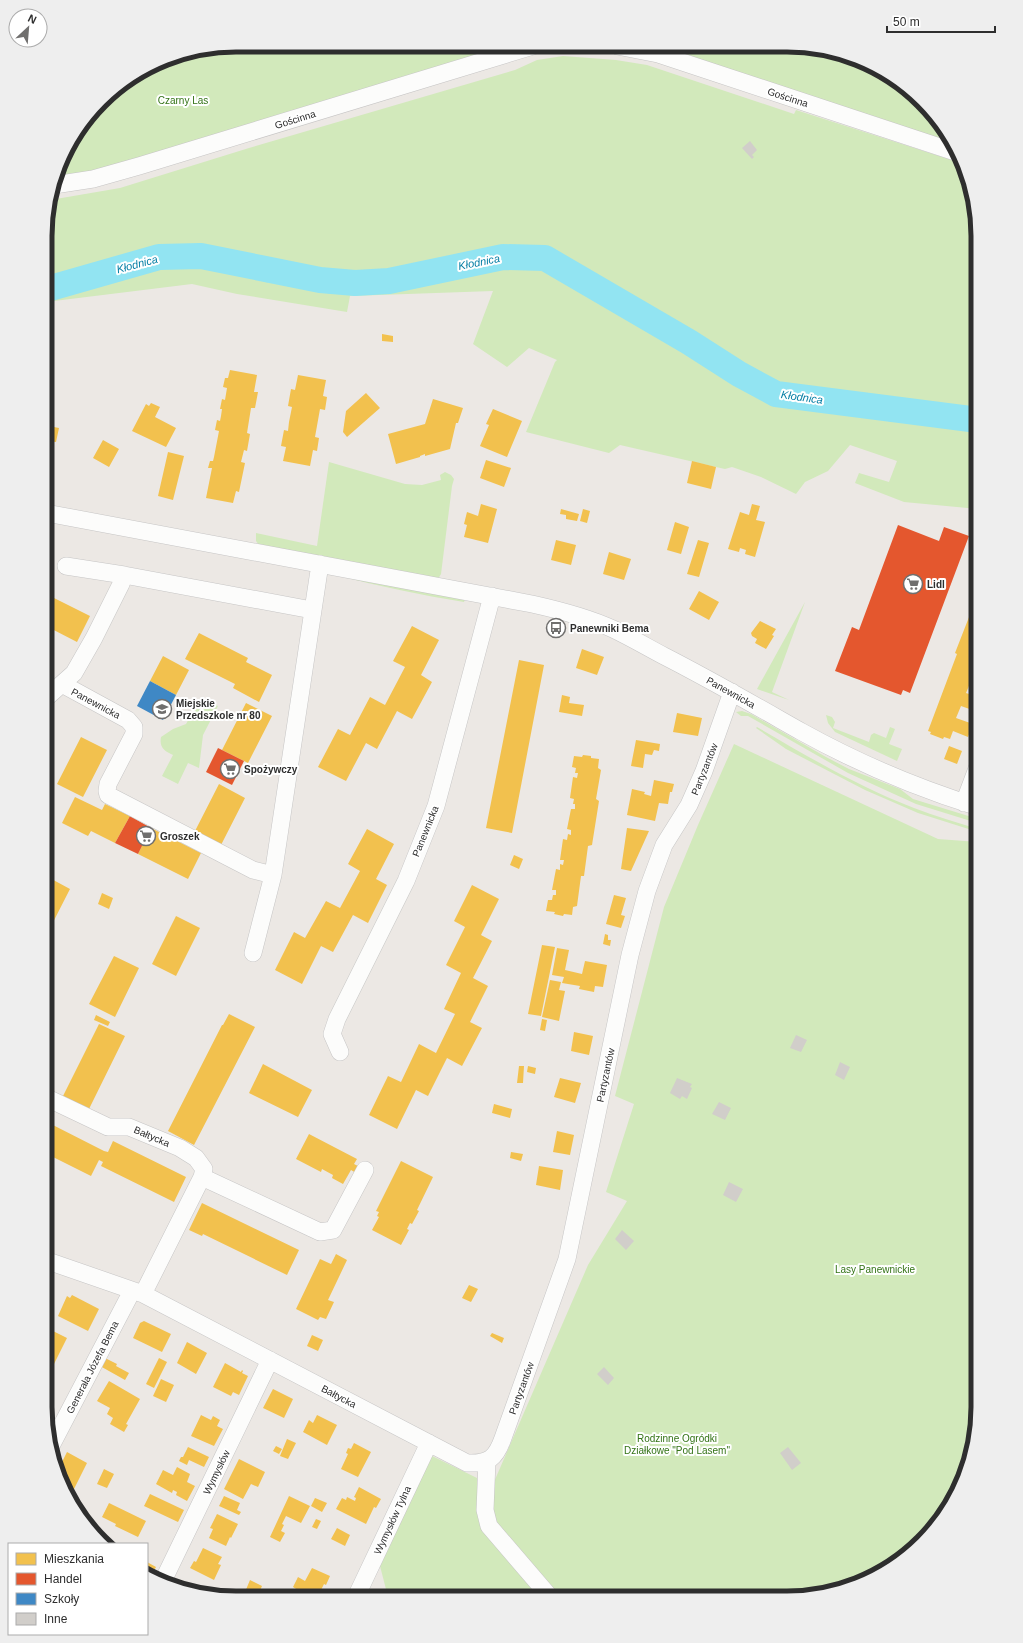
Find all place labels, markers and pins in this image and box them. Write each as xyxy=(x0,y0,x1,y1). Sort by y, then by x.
supermarket icon: Lidl xyxy=(902,573,924,595)
place label: Lidl xyxy=(927,579,945,590)
bus stop icon: Panewniki Bema xyxy=(545,617,567,639)
place label: Panewniki Bema xyxy=(570,623,649,634)
school or university icon: Miejskie Przedszkole nr 80 xyxy=(151,698,173,720)
place label: Miejskie Przedszkole nr 80 xyxy=(176,698,261,721)
supermarket icon: Spożywczy xyxy=(219,758,241,780)
place label: Spożywczy xyxy=(244,764,298,775)
supermarket icon: Groszek xyxy=(135,825,157,847)
place label: Groszek xyxy=(160,831,200,842)

